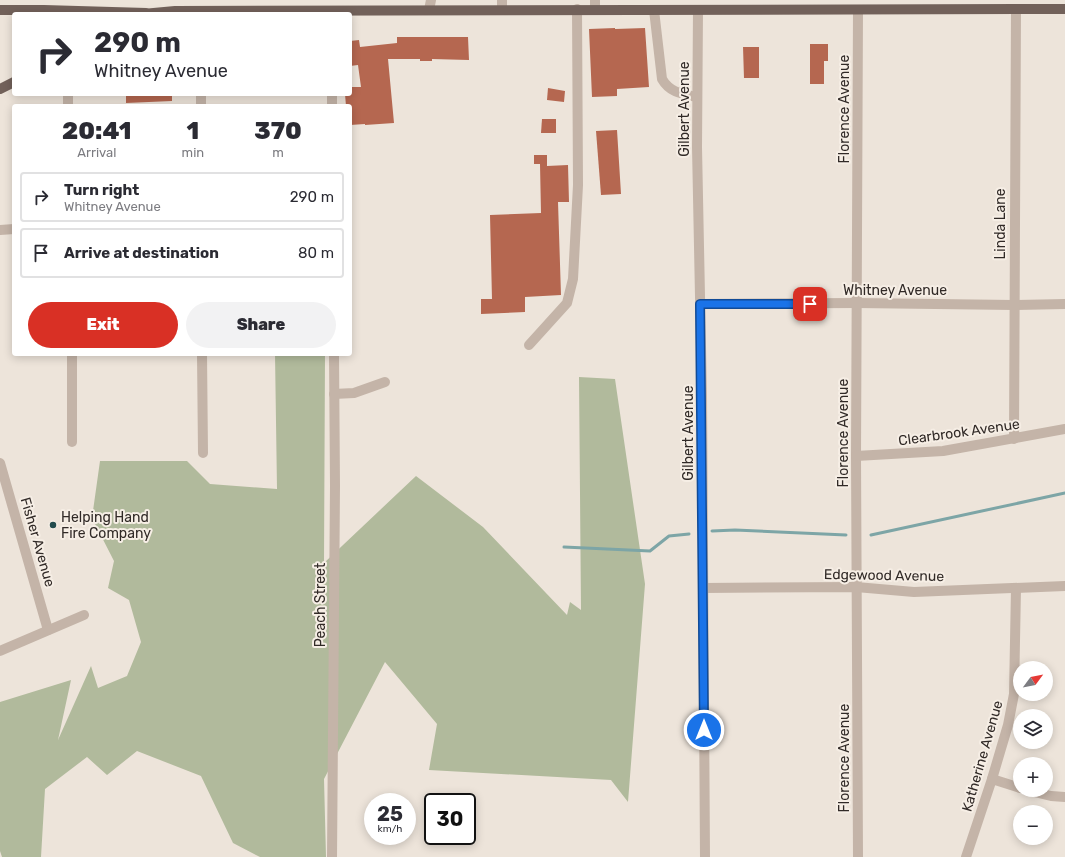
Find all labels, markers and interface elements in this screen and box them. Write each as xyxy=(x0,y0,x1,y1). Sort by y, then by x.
text: 290 m xyxy=(94,26,181,59)
icon: right xyxy=(28,28,80,80)
street label: Florence Avenue xyxy=(836,54,853,163)
text: Whitney Avenue xyxy=(94,60,228,82)
street label: Gilbert Avenue xyxy=(676,61,693,157)
text: 20:41 xyxy=(62,117,132,145)
text: 1 xyxy=(187,117,199,145)
text: 370 xyxy=(254,117,302,145)
text: Arrival xyxy=(77,145,116,160)
text: min xyxy=(182,145,204,160)
text: m xyxy=(272,145,284,160)
text: Turn right xyxy=(64,181,139,199)
icon: right xyxy=(30,186,52,208)
text: 290 m xyxy=(290,188,334,206)
street label: Linda Lane xyxy=(992,188,1009,260)
text: Whitney Avenue xyxy=(64,199,161,214)
icon: arrive xyxy=(30,242,52,264)
text: Arrive at destination xyxy=(64,244,219,262)
text: 80 m xyxy=(298,244,334,262)
street label: Whitney Avenue xyxy=(843,282,947,299)
pin xyxy=(793,287,827,321)
icon: arrive xyxy=(799,293,821,315)
button: Exit xyxy=(28,302,178,348)
button: Share xyxy=(186,302,336,348)
street label: Florence Avenue xyxy=(835,378,852,487)
street label: Gilbert Avenue xyxy=(680,385,697,481)
street label: Clearbrook Avenue xyxy=(897,416,1021,449)
street label: Fisher Avenue xyxy=(17,495,58,589)
place label: Helping Hand Fire Company xyxy=(61,509,151,542)
marker: Helping Hand Fire Company xyxy=(48,520,58,530)
street label: Peach Street xyxy=(312,562,329,647)
street label: Edgewood Avenue xyxy=(824,566,944,585)
north arrow xyxy=(1013,661,1053,701)
map controls xyxy=(1013,661,1053,845)
street label: Katherine Avenue xyxy=(958,698,1007,814)
street label: Florence Avenue xyxy=(836,703,853,812)
position arrow xyxy=(683,709,725,751)
button: layers xyxy=(1013,709,1053,749)
button: + xyxy=(1013,757,1053,797)
speed limit sign: 30 xyxy=(424,793,476,845)
text: 25 xyxy=(377,802,403,826)
button: − xyxy=(1013,805,1053,845)
text: km/h xyxy=(378,823,402,835)

